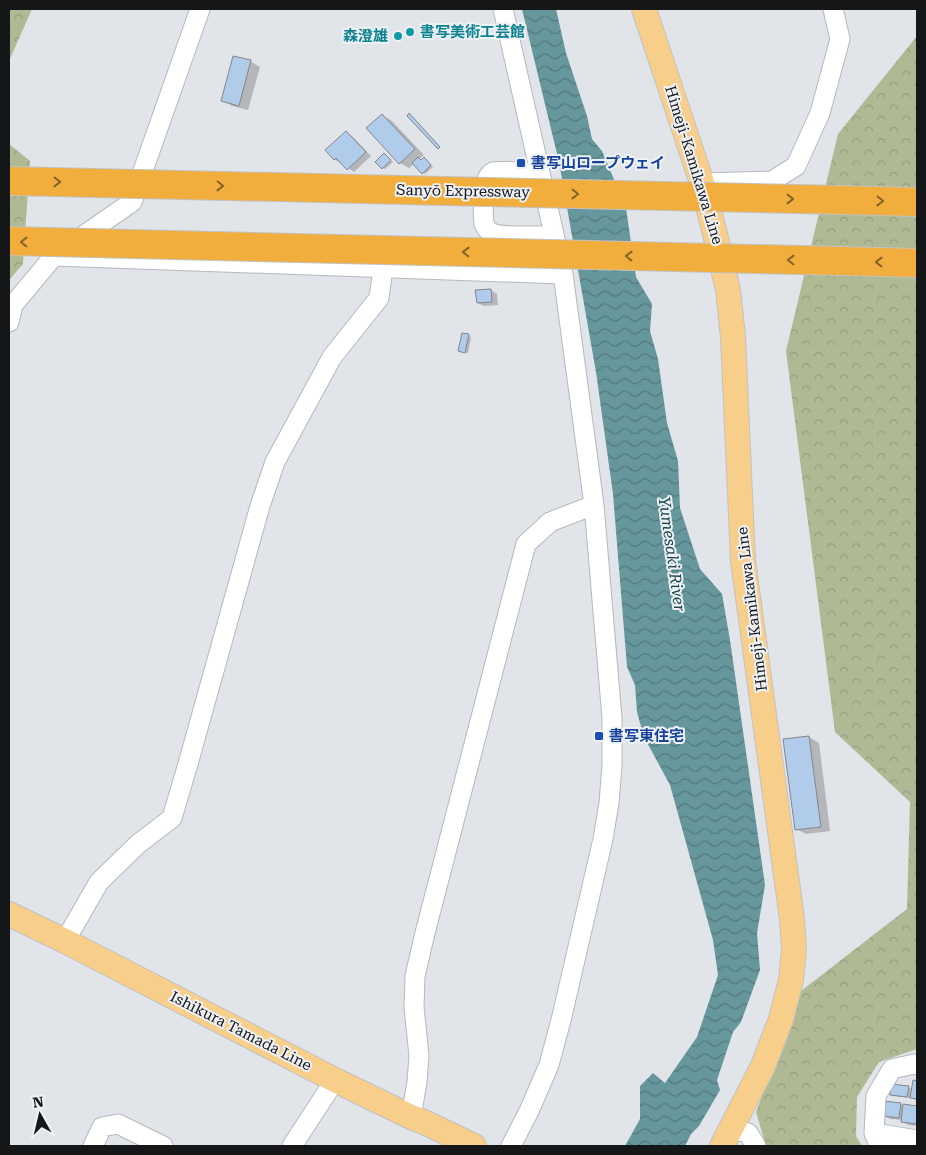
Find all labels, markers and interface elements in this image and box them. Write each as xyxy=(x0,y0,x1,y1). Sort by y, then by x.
place label: 書写美術工芸館 xyxy=(420,23,525,41)
marker: 書写美術工芸館 xyxy=(404,26,416,38)
place label: 森澄雄 xyxy=(343,27,388,45)
marker: 森澄雄 xyxy=(392,30,404,42)
street label: Himeji-Kamikawa Line xyxy=(661,83,727,247)
place label: 書写山ロープウェイ xyxy=(531,154,665,172)
marker: 書写山ロープウェイ xyxy=(515,157,527,169)
one-way arrow xyxy=(54,177,62,187)
one-way arrow xyxy=(216,180,224,191)
street label: Sanyō Expressway xyxy=(396,181,530,201)
one-way arrow xyxy=(572,189,579,199)
one-way arrow xyxy=(786,194,794,204)
one-way arrow xyxy=(876,196,884,207)
one-way arrow xyxy=(20,237,28,247)
one-way arrow xyxy=(462,247,470,258)
one-way arrow xyxy=(624,251,632,262)
one-way arrow xyxy=(787,255,794,265)
one-way arrow xyxy=(874,257,882,267)
water label: Yumesaki River xyxy=(655,495,689,613)
street label: Himeji-Kamikawa Line xyxy=(733,526,771,692)
place label: 書写東住宅 xyxy=(609,727,684,745)
marker: 書写東住宅 xyxy=(593,730,605,742)
street label: Ishikura Tamada Line xyxy=(167,988,315,1074)
north arrow xyxy=(15,1090,65,1140)
text: N xyxy=(32,1093,45,1111)

